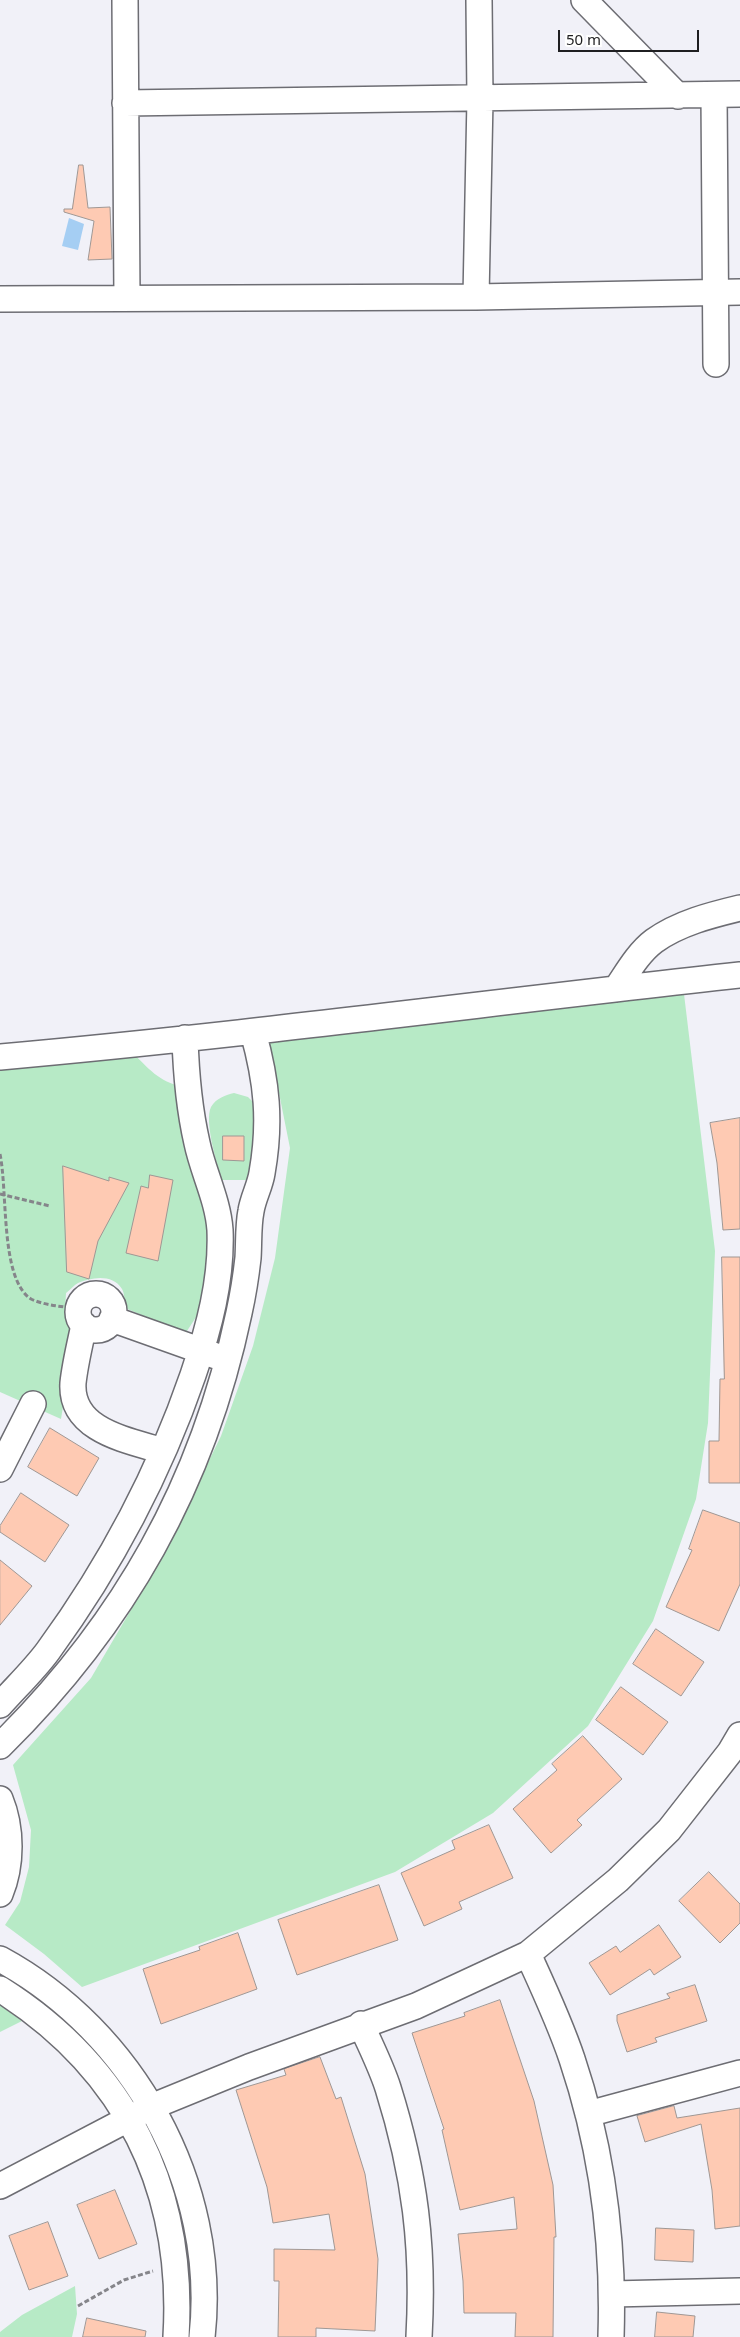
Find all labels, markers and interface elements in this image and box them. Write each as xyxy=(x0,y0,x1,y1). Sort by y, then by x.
scale bar xyxy=(560,20,701,52)
text: 50 m xyxy=(566,29,601,49)

